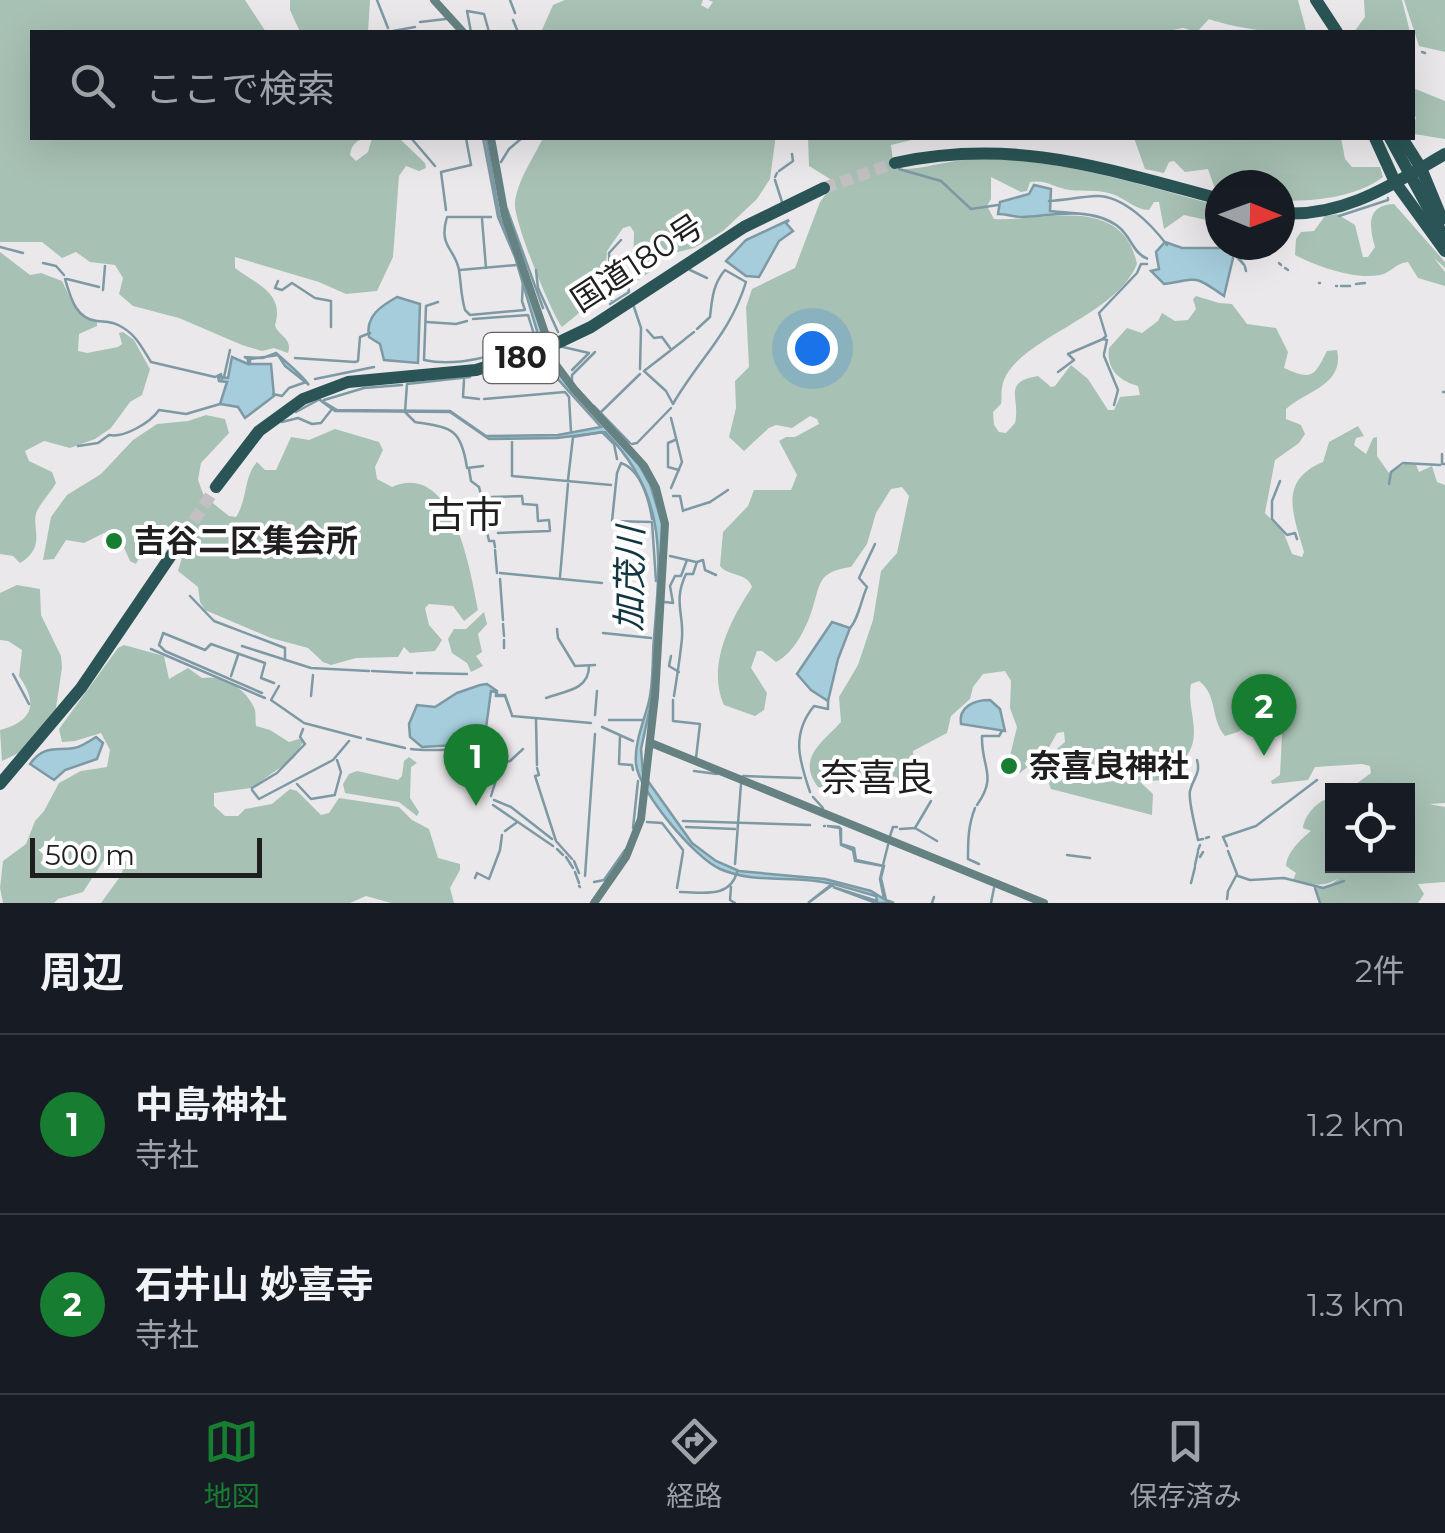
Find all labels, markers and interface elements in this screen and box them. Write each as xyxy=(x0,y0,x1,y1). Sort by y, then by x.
search box xyxy=(30,30,1415,140)
icon: search xyxy=(65,58,120,113)
text: ここで検索 xyxy=(145,65,335,112)
north arrow xyxy=(1205,170,1295,260)
street label: 国道180号 xyxy=(564,206,710,320)
your location xyxy=(787,323,838,374)
road number: 180 xyxy=(484,333,558,383)
district label: 古市 xyxy=(427,491,503,538)
place label: 吉谷二区集会所 xyxy=(134,521,358,560)
water label: 加茂川 xyxy=(607,522,652,632)
marker: 吉谷二区集会所 xyxy=(103,530,125,552)
pin: 2 xyxy=(1232,674,1296,756)
pin: 1 xyxy=(444,724,508,806)
place label: 奈喜良神社 xyxy=(1029,746,1189,785)
district label: 奈喜良 xyxy=(820,754,934,801)
marker: 奈喜良神社 xyxy=(998,755,1020,777)
map controls xyxy=(1325,783,1415,873)
button: locate xyxy=(1325,783,1415,873)
scale bar xyxy=(30,833,262,878)
text: 500 m xyxy=(45,838,135,872)
text: 周辺 xyxy=(40,946,124,998)
text: 2件 xyxy=(1355,951,1405,990)
text: 中島神社 xyxy=(135,1081,287,1128)
text: 1 xyxy=(66,1105,79,1144)
text: 1.2 km xyxy=(1307,1105,1405,1144)
text: 寺社 xyxy=(135,1135,199,1174)
text: 石井山 妙喜寺 xyxy=(135,1261,374,1308)
text: 2 xyxy=(63,1285,82,1324)
text: 1.3 km xyxy=(1307,1285,1405,1324)
text: 寺社 xyxy=(135,1315,199,1354)
tab: 地図 xyxy=(203,1414,260,1514)
tab: 経路 xyxy=(666,1414,723,1514)
tab: 保存済み xyxy=(1129,1414,1242,1514)

